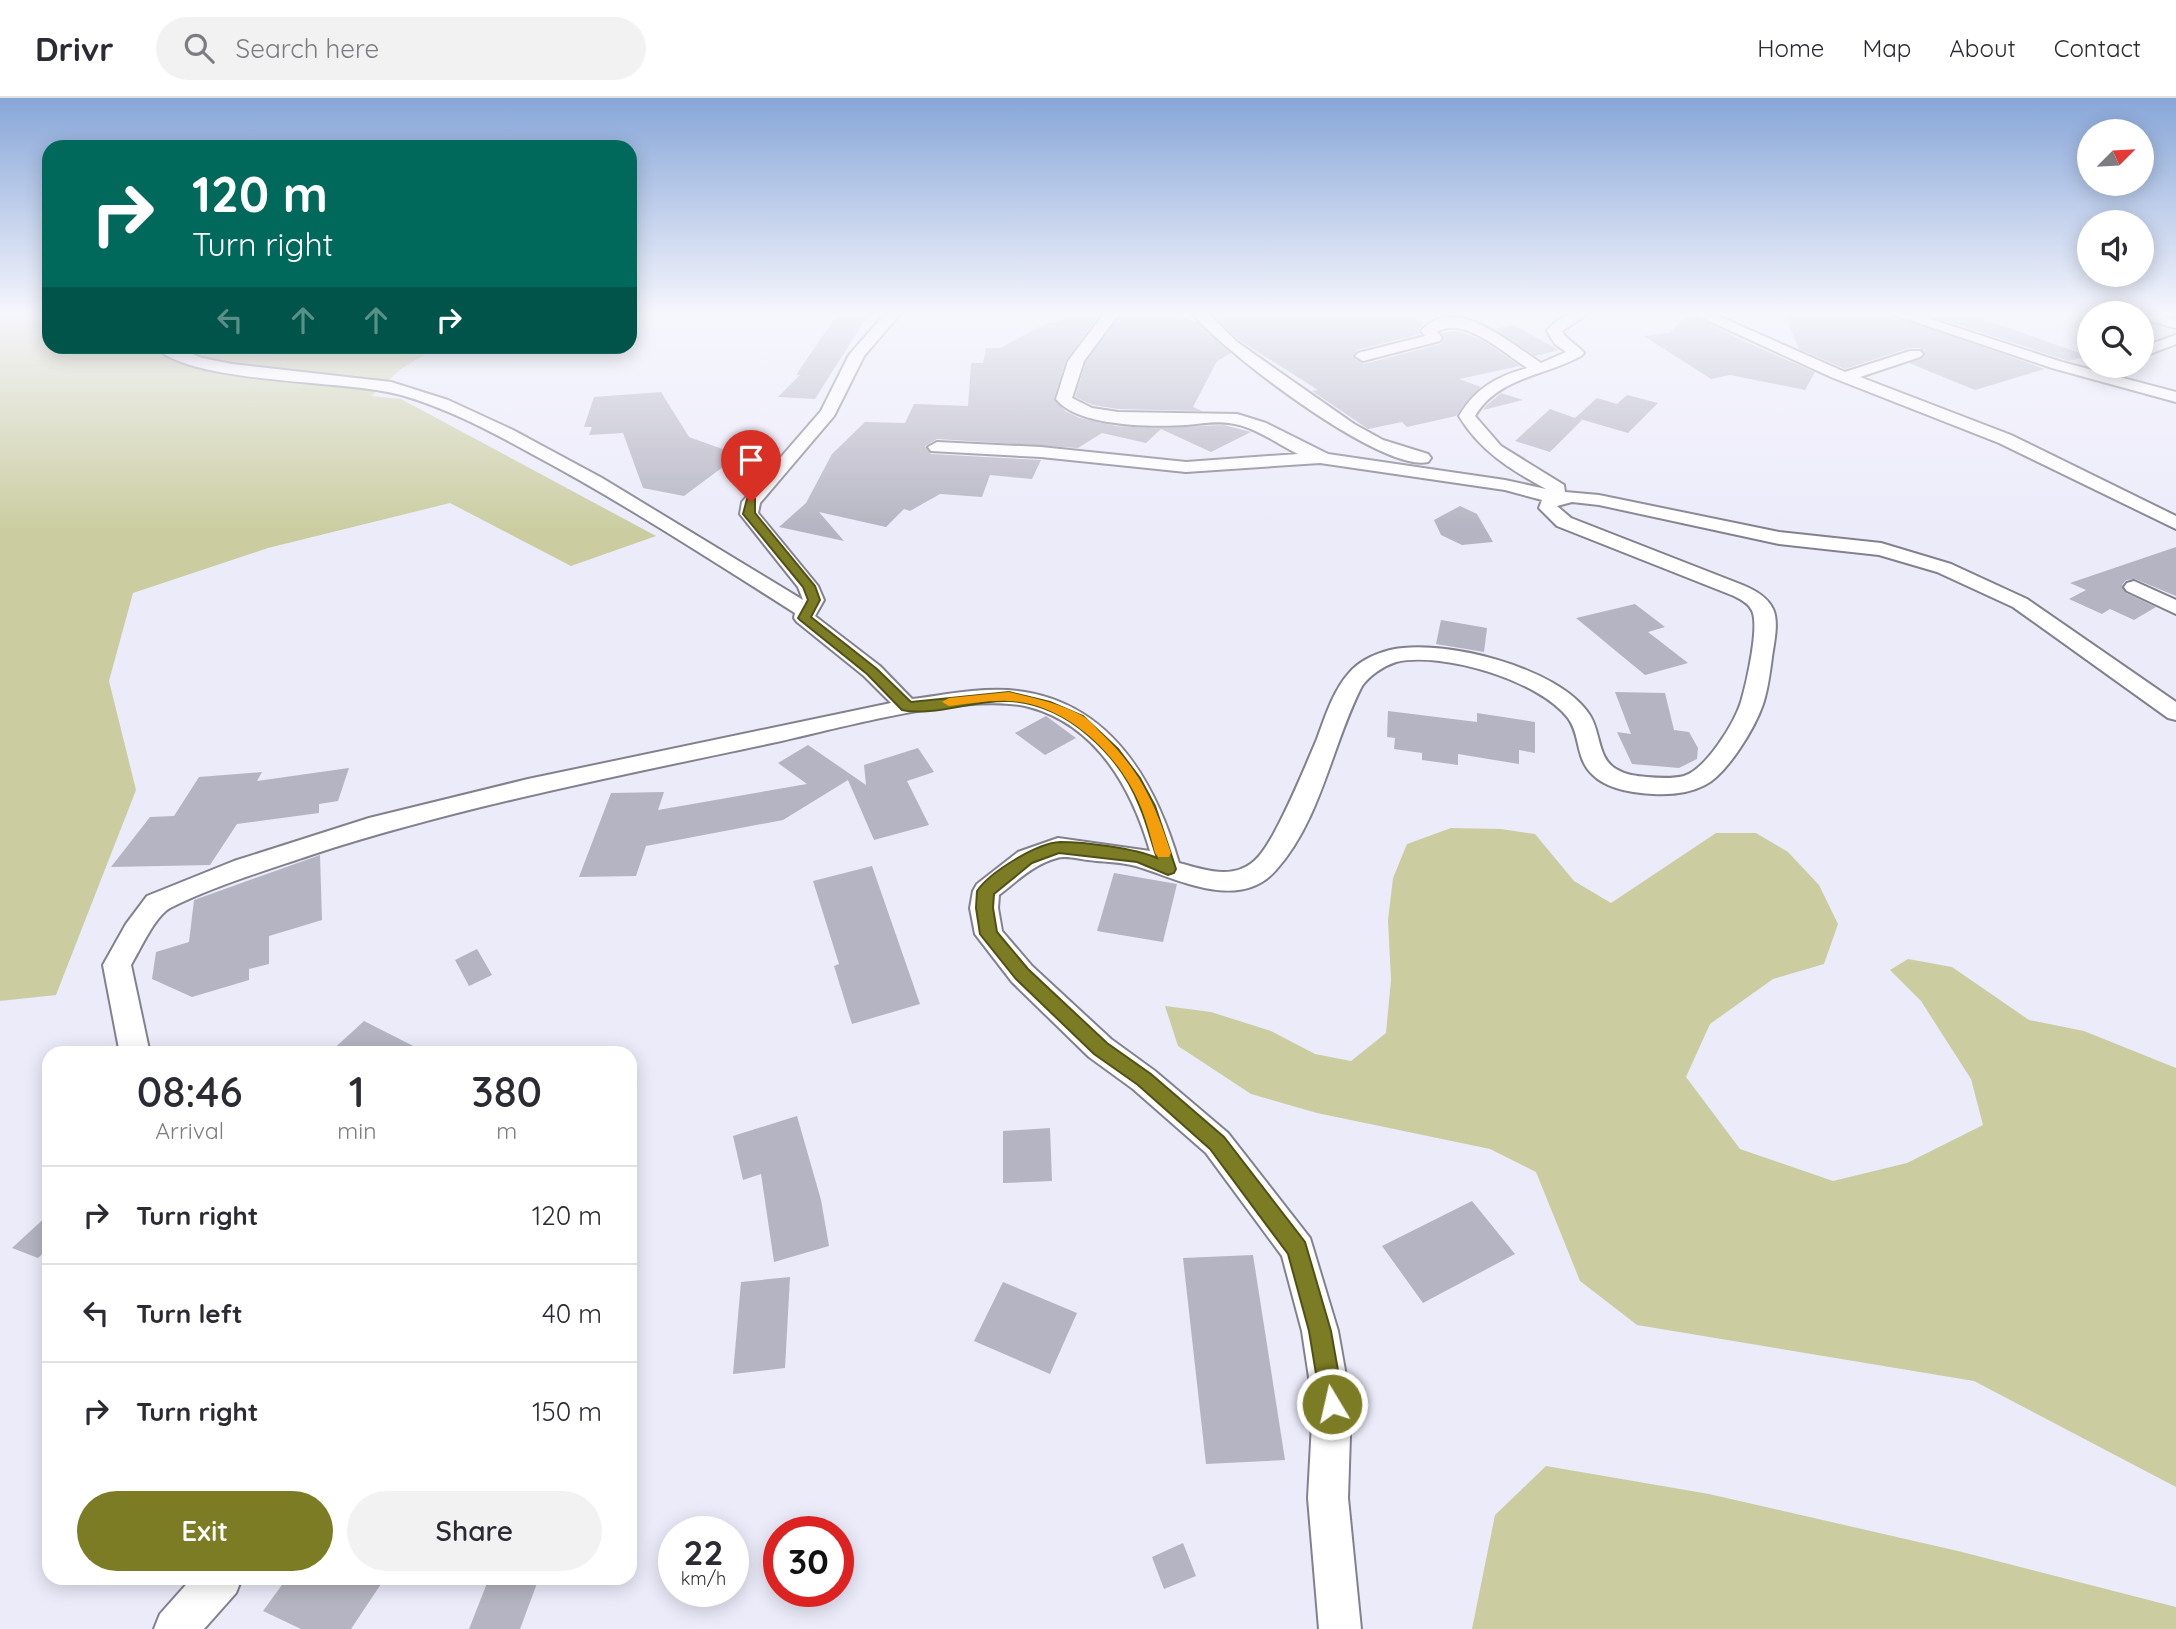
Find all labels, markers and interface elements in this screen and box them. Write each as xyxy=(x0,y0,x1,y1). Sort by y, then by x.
search box xyxy=(156,17,646,80)
text: Drivr xyxy=(35,28,114,69)
icon: search xyxy=(180,29,218,67)
text: Search here xyxy=(236,32,379,65)
text: Home xyxy=(1757,33,1824,63)
text: Map xyxy=(1862,33,1911,63)
text: About xyxy=(1949,33,2016,63)
text: Contact xyxy=(2054,33,2141,63)
north arrow xyxy=(2077,119,2154,196)
map controls xyxy=(2077,119,2154,378)
text: 120 m xyxy=(192,163,328,224)
icon: right xyxy=(77,168,168,259)
button: sound xyxy=(2077,210,2154,287)
text: Turn right xyxy=(192,224,333,264)
icon: left xyxy=(211,301,249,339)
icon: ahead xyxy=(284,301,322,339)
icon: ahead xyxy=(357,301,395,339)
icon: right xyxy=(430,301,468,339)
button: search xyxy=(2077,301,2154,378)
pin xyxy=(721,430,781,502)
icon: arrive xyxy=(732,441,770,479)
text: 08:46 xyxy=(137,1065,242,1118)
text: 1 xyxy=(349,1065,365,1118)
text: 380 xyxy=(471,1065,542,1118)
text: Arrival xyxy=(155,1116,224,1145)
text: min xyxy=(337,1116,376,1145)
text: m xyxy=(496,1116,517,1145)
icon: right xyxy=(77,1196,115,1234)
text: Turn right xyxy=(136,1199,258,1232)
text: 120 m xyxy=(532,1199,602,1232)
icon: left xyxy=(77,1294,115,1332)
text: Turn left xyxy=(136,1297,243,1330)
text: 40 m xyxy=(542,1297,602,1330)
position arrow xyxy=(1295,1367,1369,1441)
icon: right xyxy=(77,1392,115,1430)
text: Turn right xyxy=(136,1395,258,1428)
text: 150 m xyxy=(532,1395,602,1428)
button: Exit xyxy=(77,1491,333,1571)
button: Share xyxy=(347,1491,602,1571)
speed limit sign: 30 xyxy=(763,1516,854,1607)
text: 22 xyxy=(684,1530,723,1574)
text: km/h xyxy=(681,1567,726,1590)

